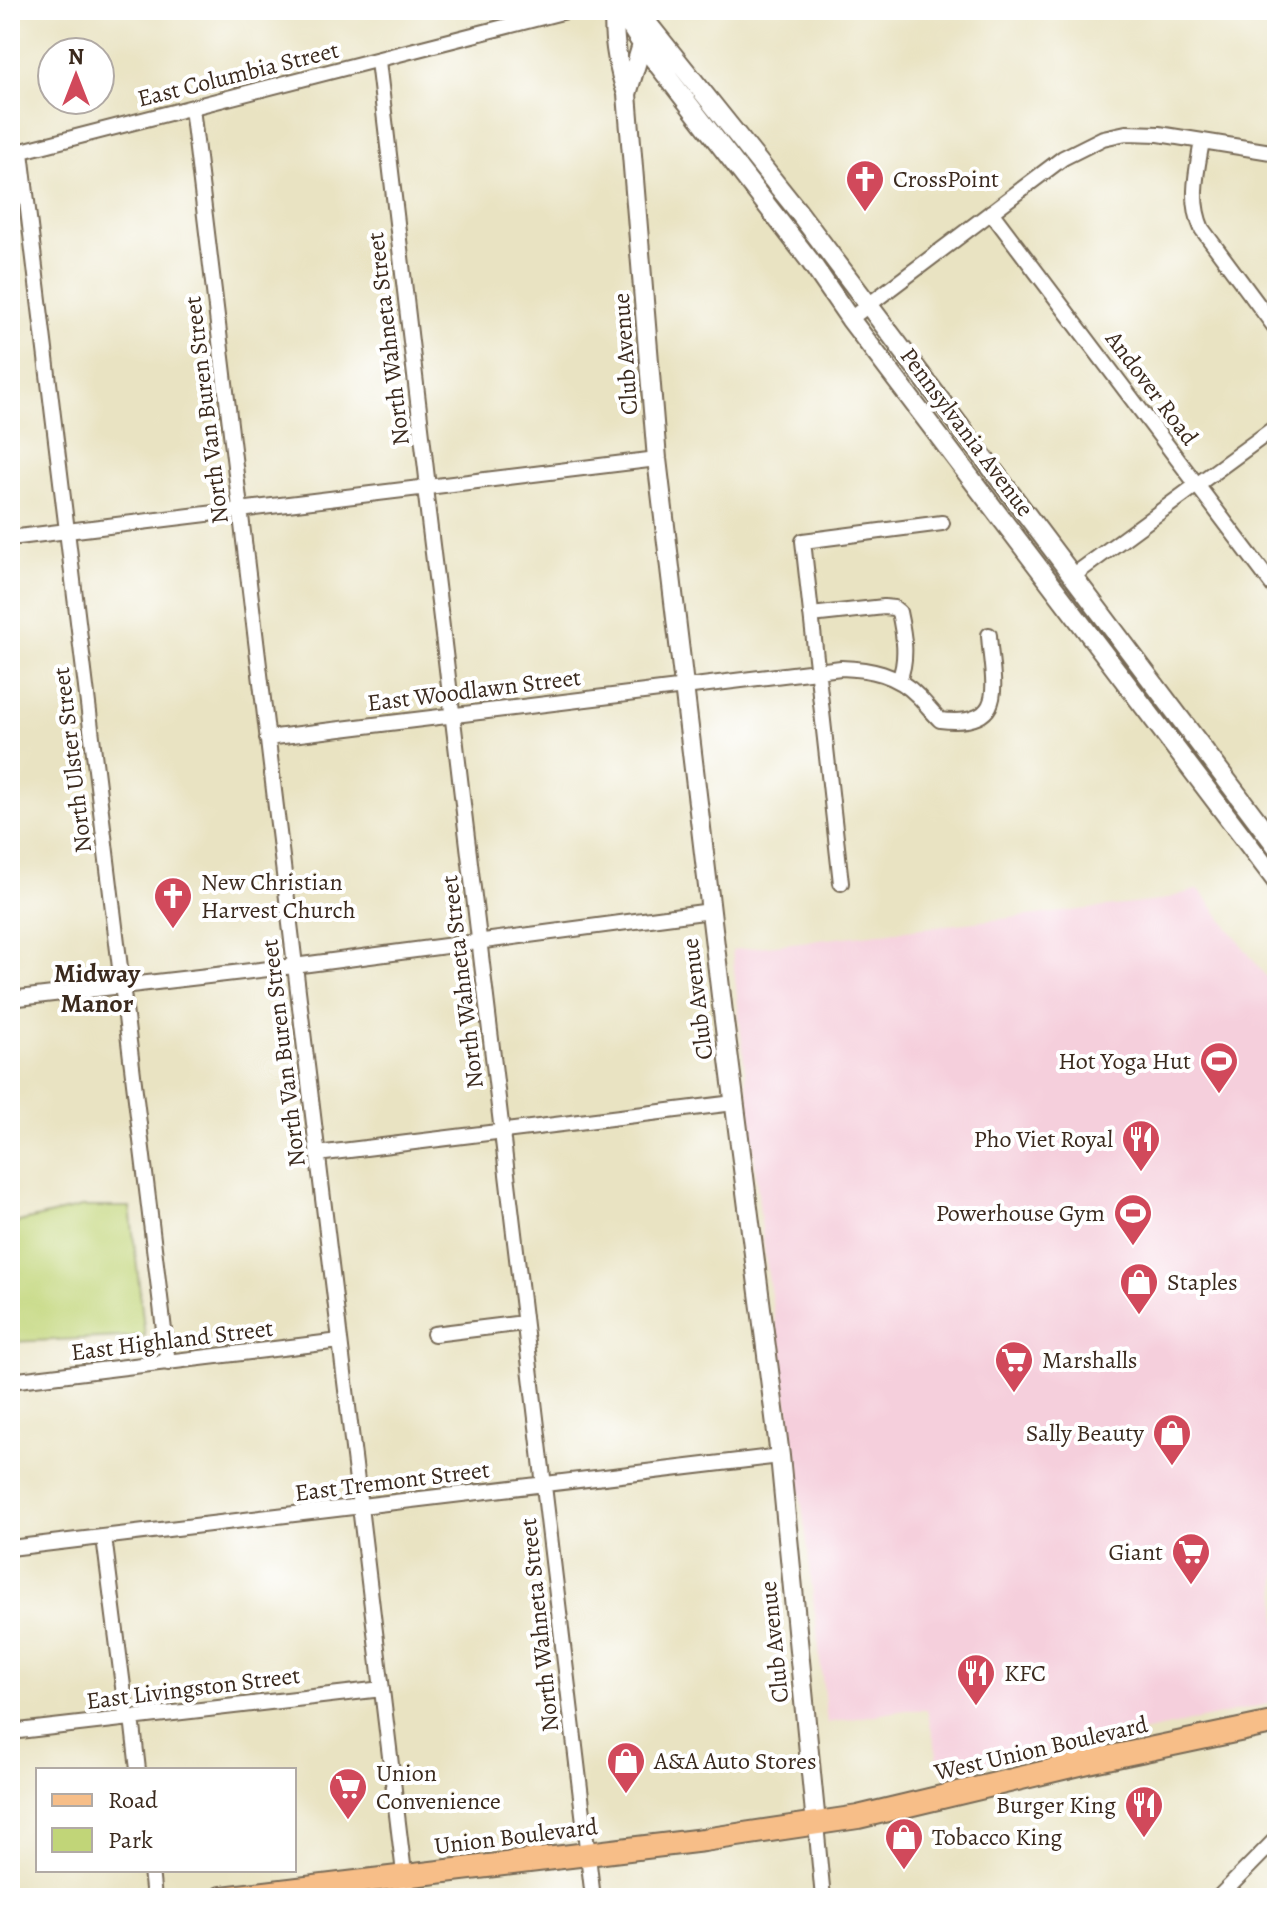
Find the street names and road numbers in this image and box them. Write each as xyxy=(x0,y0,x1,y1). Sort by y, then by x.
street label: East Columbia Street xyxy=(134,33,342,114)
street label: North Wahneta Street xyxy=(359,230,417,447)
street label: Club Avenue xyxy=(605,292,645,416)
street label: North Van Buren Street xyxy=(176,294,236,526)
street label: Andover Road xyxy=(1098,323,1206,452)
street label: Pennsylvania Avenue xyxy=(893,341,1041,523)
street label: East Woodlawn Street xyxy=(365,661,583,719)
street label: North Ulster Street xyxy=(45,665,99,855)
street label: North Wahneta Street xyxy=(433,873,491,1090)
street label: Club Avenue xyxy=(674,936,720,1062)
street label: North Van Buren Street xyxy=(253,937,313,1169)
street label: East Highland Street xyxy=(69,1312,275,1368)
street label: East Tremont Street xyxy=(293,1453,491,1509)
street label: North Wahneta Street xyxy=(512,1517,566,1733)
street label: Club Avenue xyxy=(752,1580,796,1704)
street label: East Livingston Street xyxy=(84,1659,302,1717)
street label: West Union Boulevard xyxy=(930,1708,1151,1788)
street label: Union Boulevard xyxy=(432,1810,600,1862)

